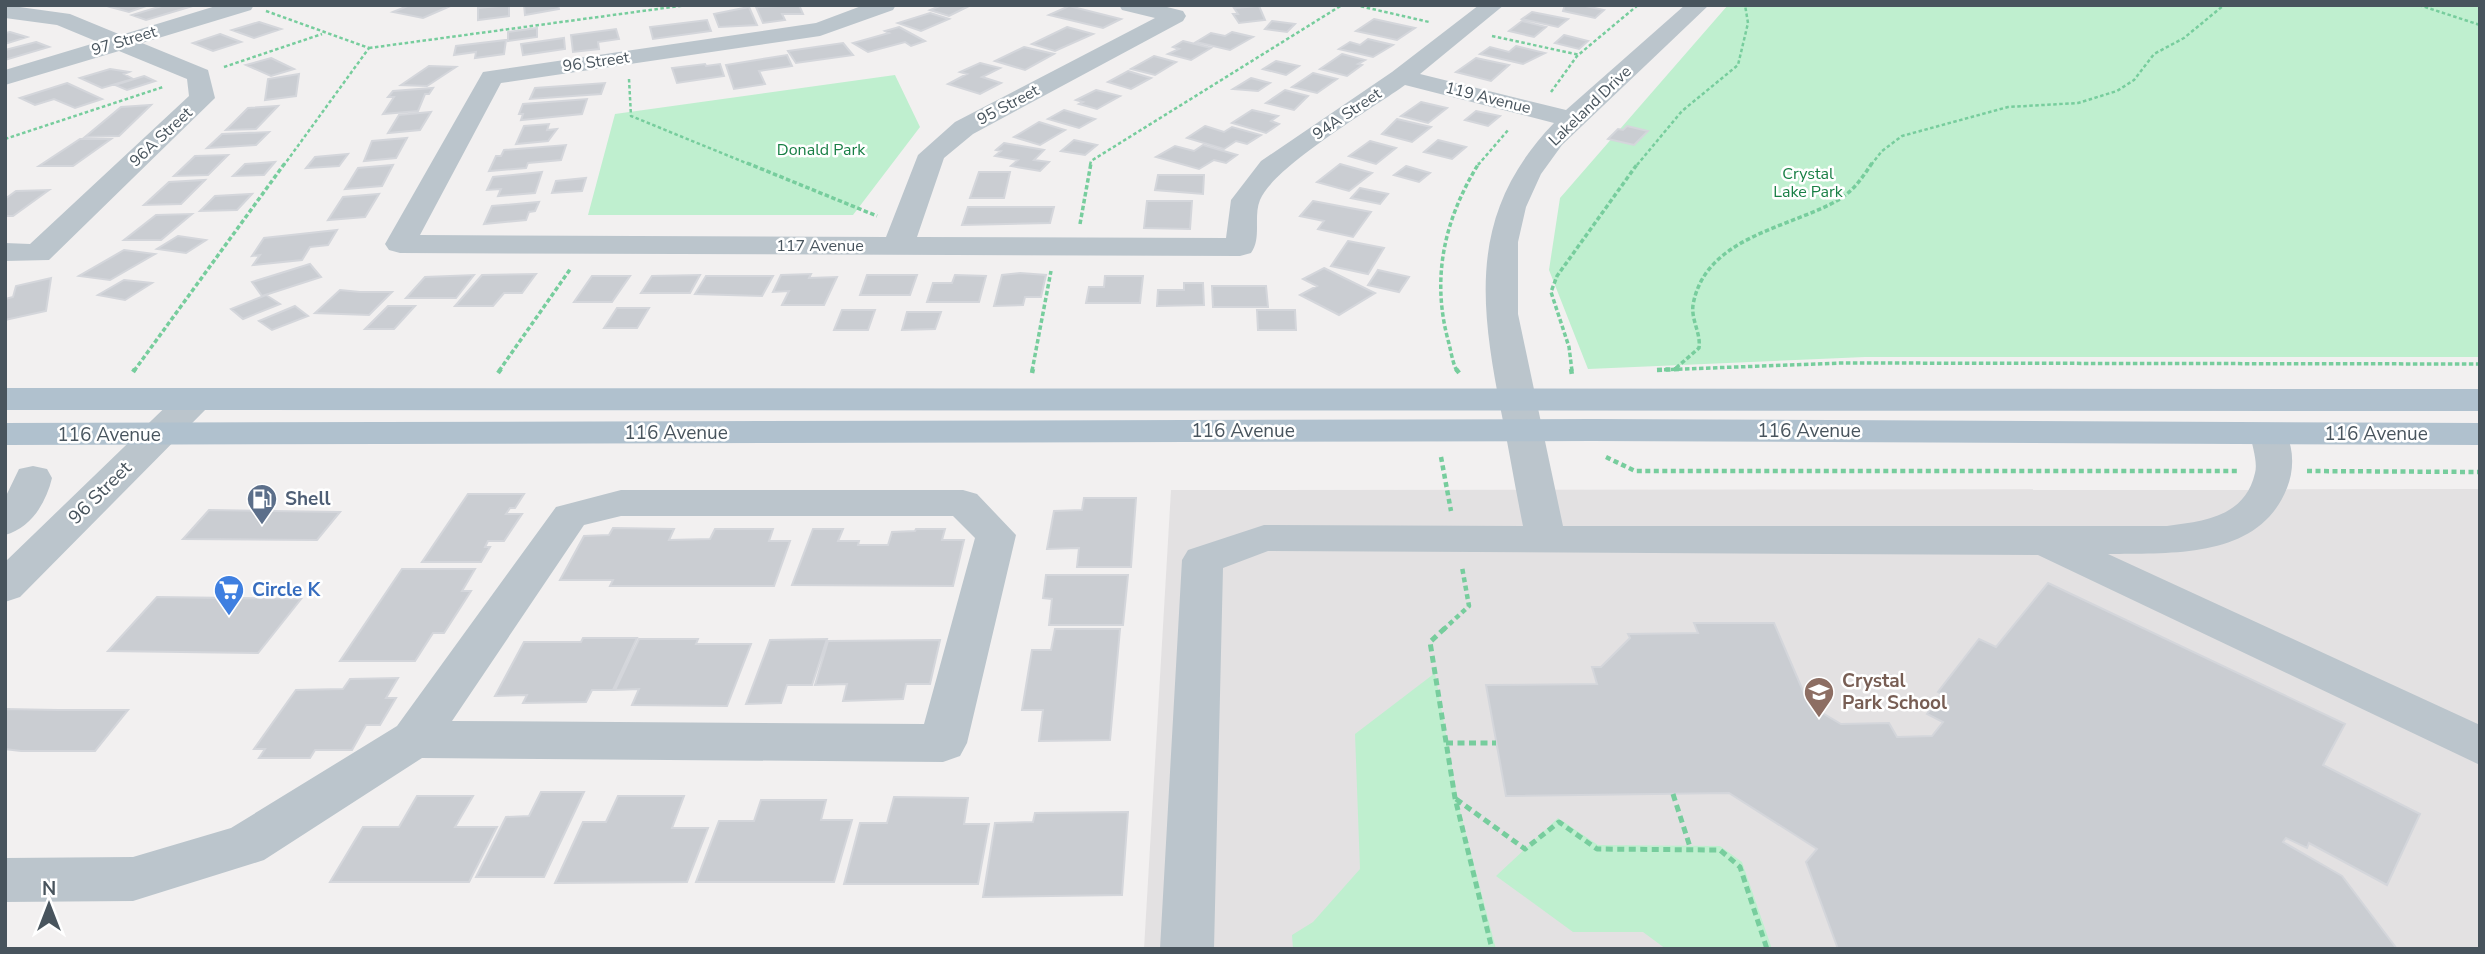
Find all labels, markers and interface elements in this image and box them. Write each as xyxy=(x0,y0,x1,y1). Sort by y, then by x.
street label: 97 Street xyxy=(89,21,160,61)
street label: 96 Street xyxy=(561,46,631,78)
street label: Lakeland Drive xyxy=(1544,61,1636,151)
street label: 119 Avenue xyxy=(1443,77,1533,119)
street label: 95 Street xyxy=(973,79,1043,130)
street label: 94A Street xyxy=(1308,83,1386,145)
street label: 96A Street xyxy=(125,102,198,172)
park label: Donald Park xyxy=(777,139,866,161)
park label: Crystal Lake Park xyxy=(1773,163,1844,203)
street label: 117 Avenue xyxy=(776,235,864,257)
street label: 116 Avenue xyxy=(1191,418,1295,444)
street label: 116 Avenue xyxy=(1757,418,1861,444)
street label: 116 Avenue xyxy=(624,420,728,446)
street label: 116 Avenue xyxy=(2324,421,2428,447)
street label: 116 Avenue xyxy=(57,422,161,448)
street label: 96 Street xyxy=(63,455,138,530)
fuel station icon: Shell xyxy=(245,482,279,526)
place label: Shell xyxy=(285,486,331,512)
supermarket icon: Circle K xyxy=(212,573,246,617)
place label: Circle K xyxy=(252,577,321,603)
place label: Crystal Park School xyxy=(1842,668,1947,716)
school or university icon: Crystal Park School xyxy=(1802,675,1836,719)
north arrow xyxy=(14,870,84,940)
text: N xyxy=(42,876,56,902)

